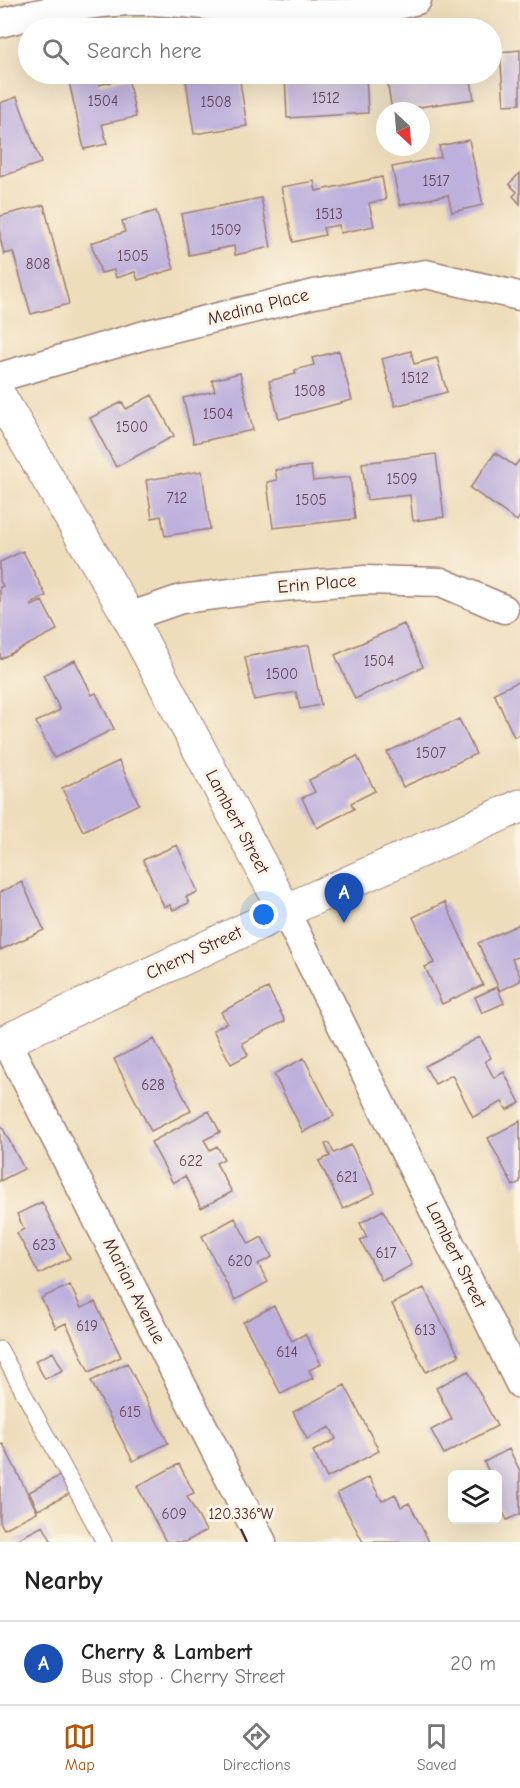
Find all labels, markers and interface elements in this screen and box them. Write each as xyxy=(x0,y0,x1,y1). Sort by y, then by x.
search box xyxy=(18,18,502,84)
icon: search xyxy=(39,35,72,68)
text: Search here xyxy=(87,38,202,64)
house number: 1512 xyxy=(312,89,340,107)
house number: 1504 xyxy=(88,92,118,110)
house number: 1508 xyxy=(201,93,231,111)
north arrow xyxy=(376,102,430,156)
house number: 1517 xyxy=(422,172,450,190)
house number: 1513 xyxy=(315,205,343,223)
house number: 1509 xyxy=(210,221,242,239)
house number: 1505 xyxy=(117,247,149,265)
house number: 808 xyxy=(26,255,50,273)
street label: Medina Place xyxy=(205,284,311,330)
house number: 1512 xyxy=(401,369,429,387)
house number: 1508 xyxy=(295,382,325,400)
house number: 1504 xyxy=(203,405,233,423)
house number: 1500 xyxy=(116,418,148,436)
house number: 1509 xyxy=(386,470,418,488)
house number: 712 xyxy=(167,489,187,507)
house number: 1505 xyxy=(295,491,327,509)
street label: Erin Place xyxy=(277,570,357,598)
house number: 1504 xyxy=(364,652,394,670)
house number: 1500 xyxy=(266,665,298,683)
house number: 1507 xyxy=(416,744,446,762)
street label: Lambert Street xyxy=(201,766,274,878)
pin: A xyxy=(324,874,364,923)
your location xyxy=(249,900,278,929)
street label: Cherry Street xyxy=(143,921,246,984)
house number: 628 xyxy=(141,1076,165,1094)
house number: 622 xyxy=(179,1152,203,1170)
house number: 621 xyxy=(336,1168,358,1186)
street label: Lambert Street xyxy=(421,1199,491,1312)
street label: Marian Avenue xyxy=(98,1235,170,1347)
house number: 623 xyxy=(32,1236,56,1254)
house number: 617 xyxy=(375,1244,397,1262)
house number: 620 xyxy=(227,1252,253,1270)
house number: 619 xyxy=(76,1317,98,1335)
house number: 613 xyxy=(414,1321,436,1339)
house number: 614 xyxy=(276,1343,298,1361)
house number: 615 xyxy=(119,1403,141,1421)
map controls xyxy=(448,1470,502,1524)
button: layers xyxy=(448,1470,502,1524)
house number: 609 xyxy=(161,1505,187,1523)
text: 120.336°W xyxy=(208,1505,274,1523)
text: Nearby xyxy=(24,1566,103,1596)
text: Cherry & Lambert xyxy=(81,1639,252,1665)
text: A xyxy=(38,1652,49,1675)
text: 20 m xyxy=(450,1652,496,1675)
text: Bus stop · Cherry Street xyxy=(81,1665,285,1688)
tab: Map xyxy=(63,1720,96,1774)
tab: Directions xyxy=(223,1720,290,1774)
tab: Saved xyxy=(417,1720,457,1774)

